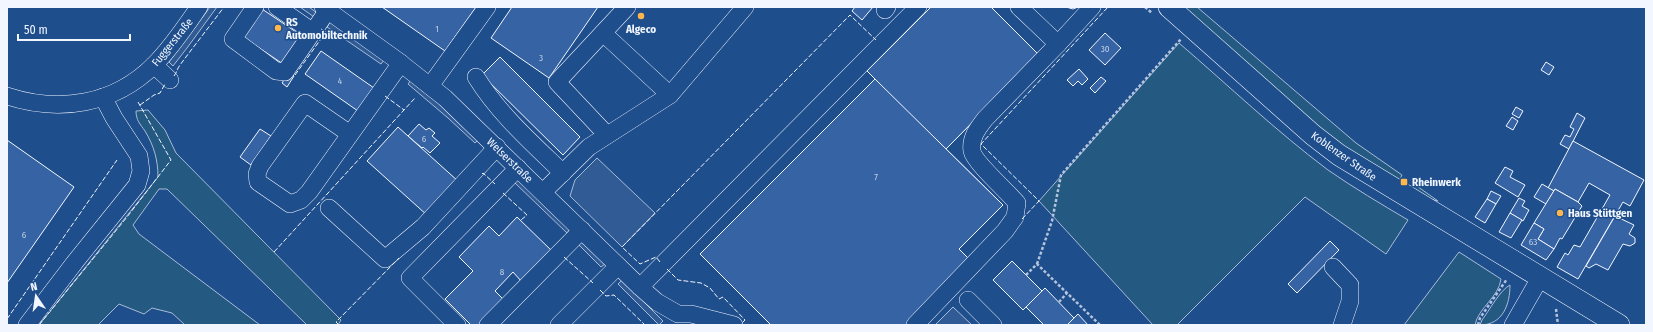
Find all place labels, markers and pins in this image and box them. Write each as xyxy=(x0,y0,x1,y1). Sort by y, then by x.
marker: Algeco xyxy=(636,11,646,21)
place label: RS Automobiltechnik xyxy=(285,16,368,42)
marker: RS Automobiltechnik xyxy=(273,23,283,33)
place label: Algeco xyxy=(625,23,656,36)
place label: Rheinwerk xyxy=(1412,176,1461,189)
marker: Rheinwerk xyxy=(1399,177,1409,187)
place label: Haus Stüttgen xyxy=(1568,207,1633,220)
marker: Haus Stüttgen xyxy=(1555,208,1565,218)

